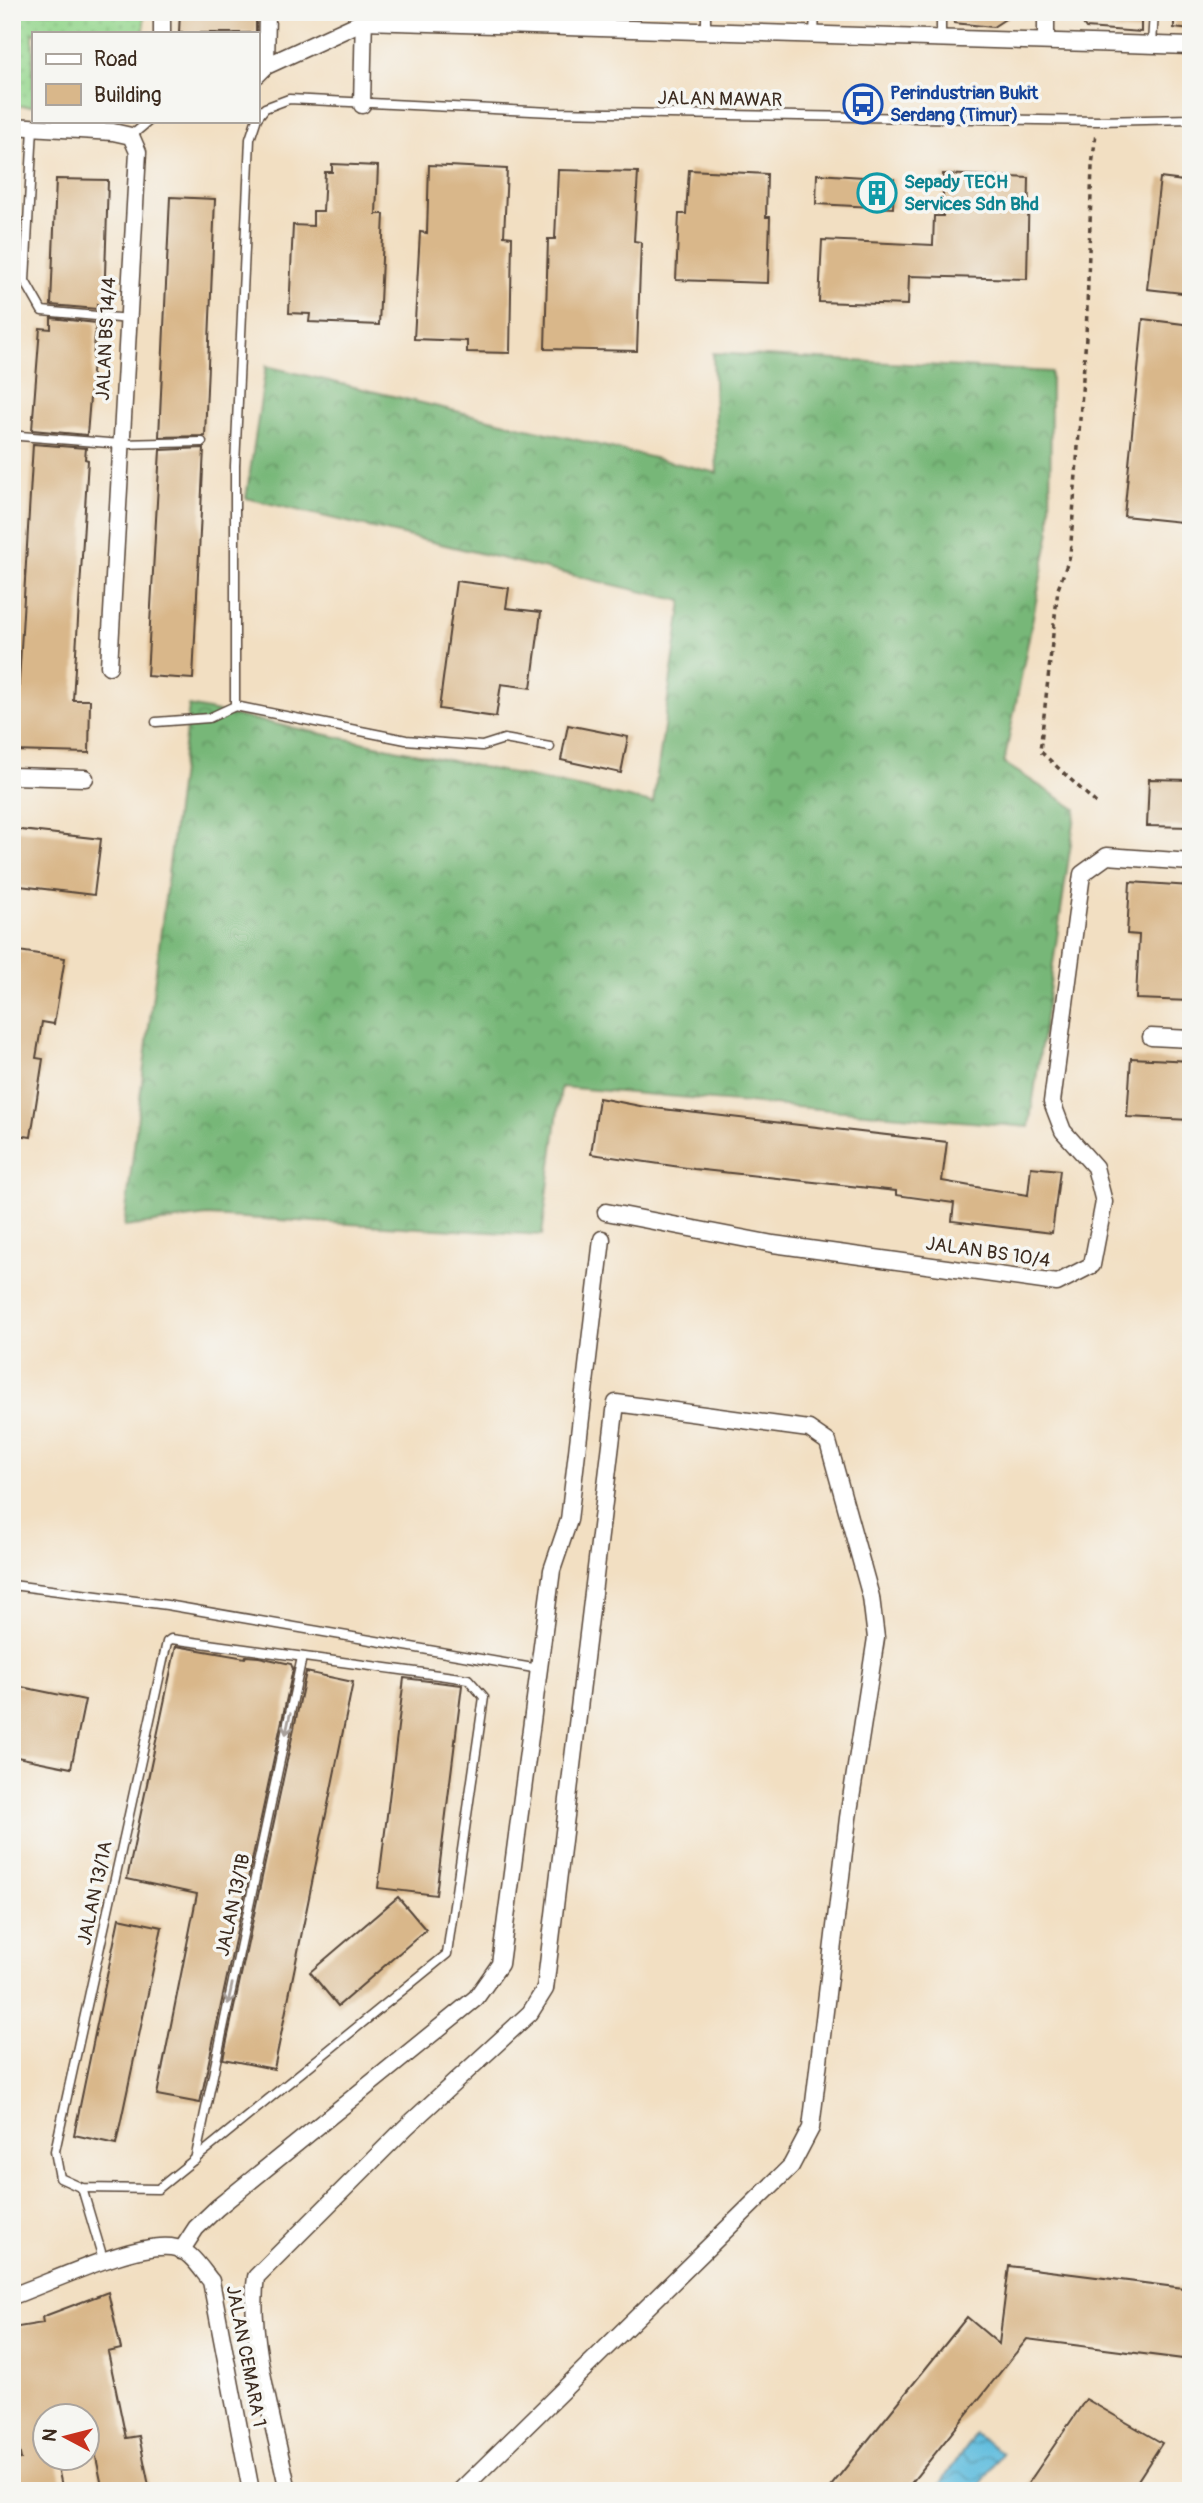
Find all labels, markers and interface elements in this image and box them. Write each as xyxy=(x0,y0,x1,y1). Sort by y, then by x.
legend xyxy=(32,32,259,122)
text: Road xyxy=(94,46,138,73)
place label: Perindustrian Bukit Serdang (Timur) xyxy=(890,81,1040,127)
text: Building xyxy=(94,82,161,109)
bus stop icon: Perindustrian Bukit Serdang (Timur) xyxy=(842,83,884,125)
street label: JALAN MAWAR xyxy=(657,86,783,112)
place label: Sepady TECH Services Sdn Bhd xyxy=(904,170,1039,216)
building icon: Sepady TECH Services Sdn Bhd xyxy=(856,172,898,214)
street label: JALAN BS 14/4 xyxy=(91,277,121,401)
street label: JALAN BS 10/4 xyxy=(924,1231,1052,1273)
one-way arrow xyxy=(281,1712,295,1735)
street label: JALAN 13/1A xyxy=(72,1839,118,1947)
street label: JALAN 13/1B xyxy=(210,1851,256,1959)
one-way arrow xyxy=(223,1982,237,2005)
street label: JALAN CEMARA 1 xyxy=(220,2283,272,2429)
north arrow xyxy=(32,2402,102,2472)
text: N xyxy=(37,2427,63,2443)

